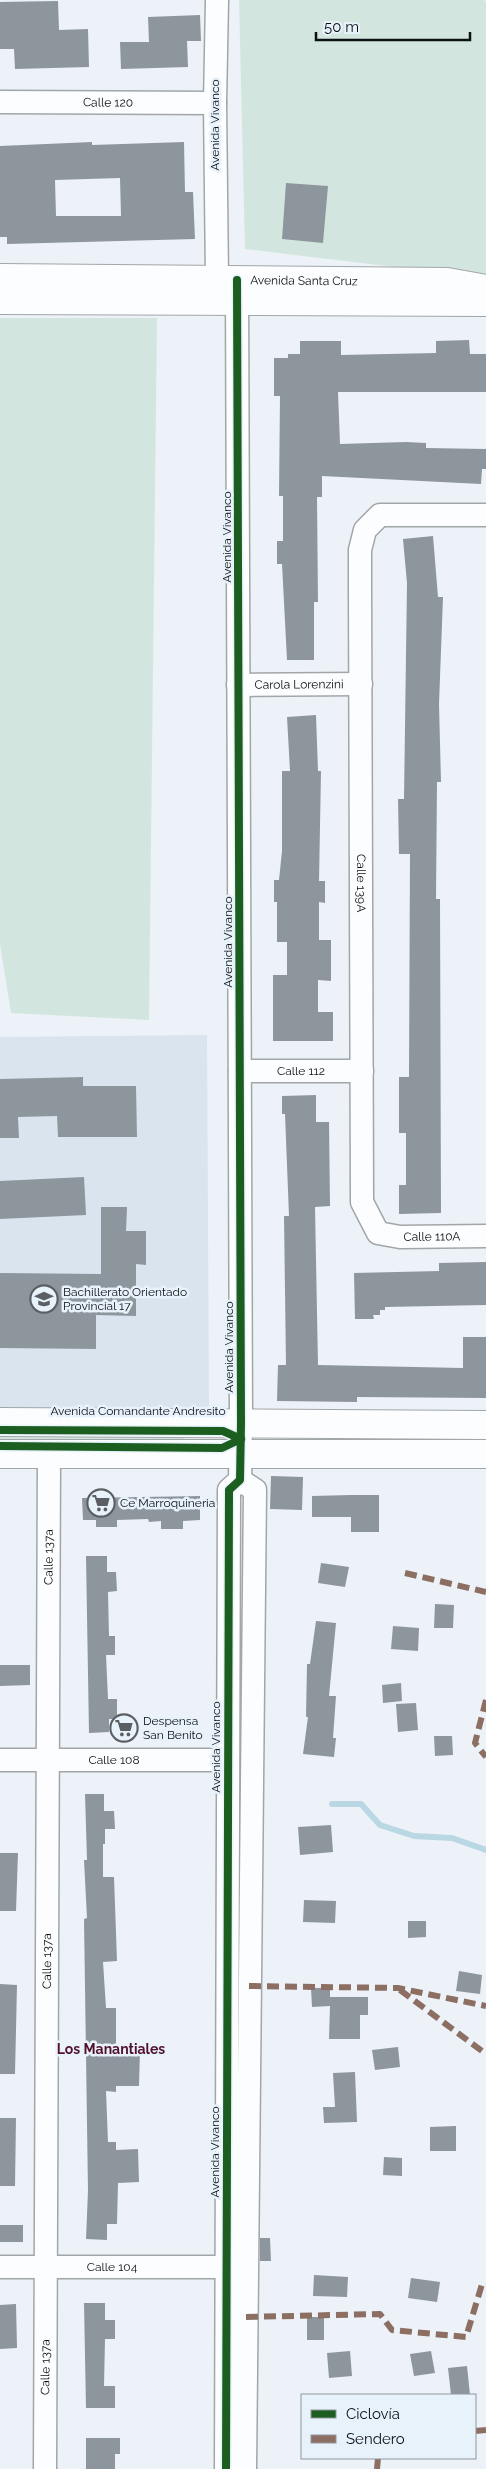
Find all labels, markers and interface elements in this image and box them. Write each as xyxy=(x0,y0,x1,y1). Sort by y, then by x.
scale bar xyxy=(316,10,470,42)
text: 50 m xyxy=(324,18,359,36)
street label: Avenida Vivanco xyxy=(208,79,222,171)
street label: Calle 120 xyxy=(83,95,133,110)
street label: Avenida Santa Cruz xyxy=(250,273,358,288)
street label: Avenida Vivanco xyxy=(220,491,234,583)
street label: Carola Lorenzini xyxy=(254,677,344,692)
street label: Calle 139A xyxy=(354,854,368,912)
street label: Avenida Vivanco xyxy=(221,896,235,988)
street label: Calle 112 xyxy=(277,1064,325,1078)
street label: Calle 110A xyxy=(403,1229,460,1244)
school or university icon: Bachillerato Orientado Provincial 17 xyxy=(29,1284,59,1314)
place label: Bachillerato Orientado Provincial 17 xyxy=(63,1285,187,1313)
street label: Avenida Vivanco xyxy=(222,1301,236,1393)
street label: Avenida Comandante Andresito xyxy=(50,1404,226,1418)
supermarket icon: Ce Marroquineria xyxy=(86,1488,116,1518)
place label: Ce Marroquineria xyxy=(120,1496,215,1510)
street label: Calle 137a xyxy=(41,1529,56,1585)
street label: Avenida Vivanco xyxy=(209,1701,223,1793)
supermarket icon: Despensa San Benito xyxy=(109,1713,139,1743)
place label: Despensa San Benito xyxy=(143,1714,203,1742)
street label: Calle 108 xyxy=(88,1753,140,1767)
street label: Calle 137a xyxy=(40,1933,54,1989)
district label: Los Manantiales xyxy=(57,2041,165,2057)
street label: Avenida Vivanco xyxy=(208,2106,222,2198)
street label: Calle 104 xyxy=(87,2260,138,2274)
street label: Calle 137a xyxy=(38,2339,53,2395)
legend xyxy=(301,2394,476,2459)
text: Ciclovía xyxy=(346,2405,400,2423)
text: Sendero xyxy=(346,2430,405,2448)

